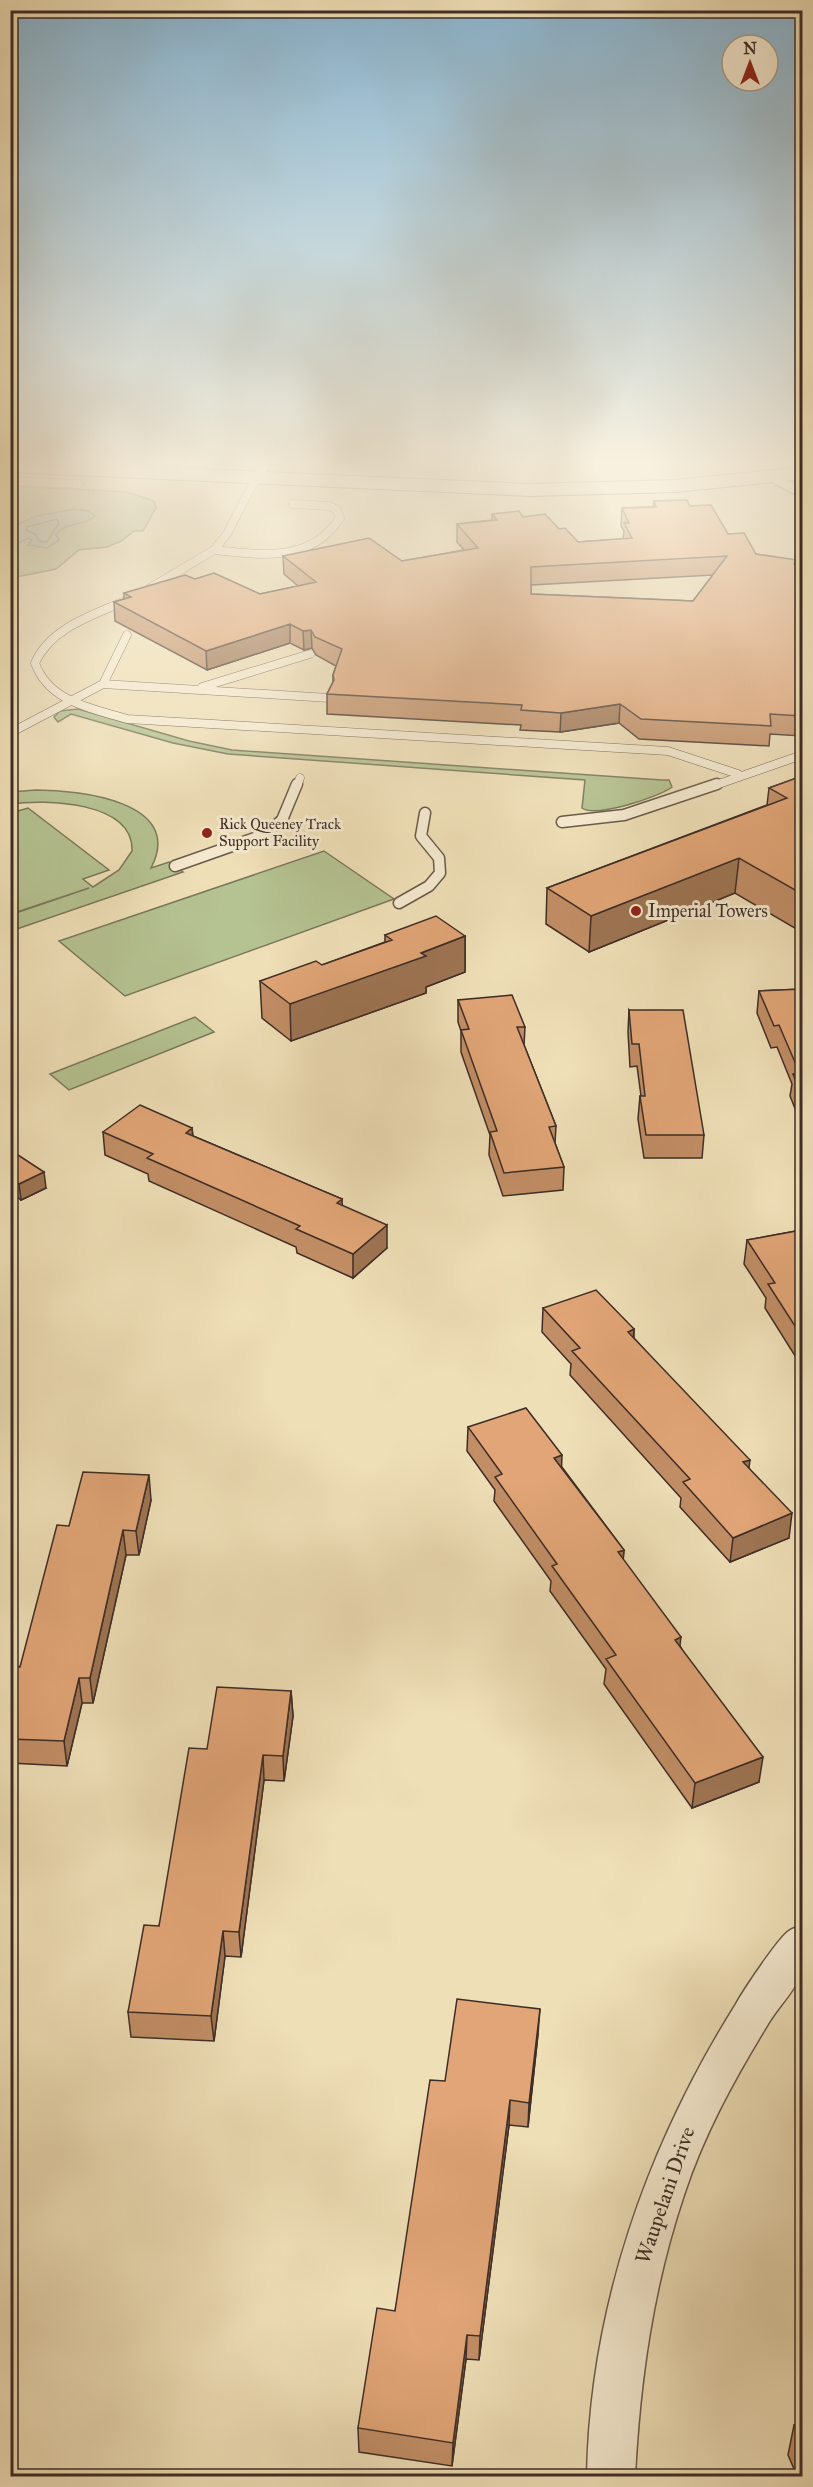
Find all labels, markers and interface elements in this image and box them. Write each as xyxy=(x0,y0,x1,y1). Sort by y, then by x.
north arrow xyxy=(720,33,780,93)
text: N xyxy=(743,39,757,58)
place label: Rick Queeney Track Support Facility xyxy=(219,815,341,850)
marker: Rick Queeney Track Support Facility xyxy=(200,826,214,840)
place label: Imperial Towers xyxy=(648,900,768,922)
marker: Imperial Towers xyxy=(629,904,643,918)
street label: Waupelani Drive xyxy=(629,2123,701,2267)

